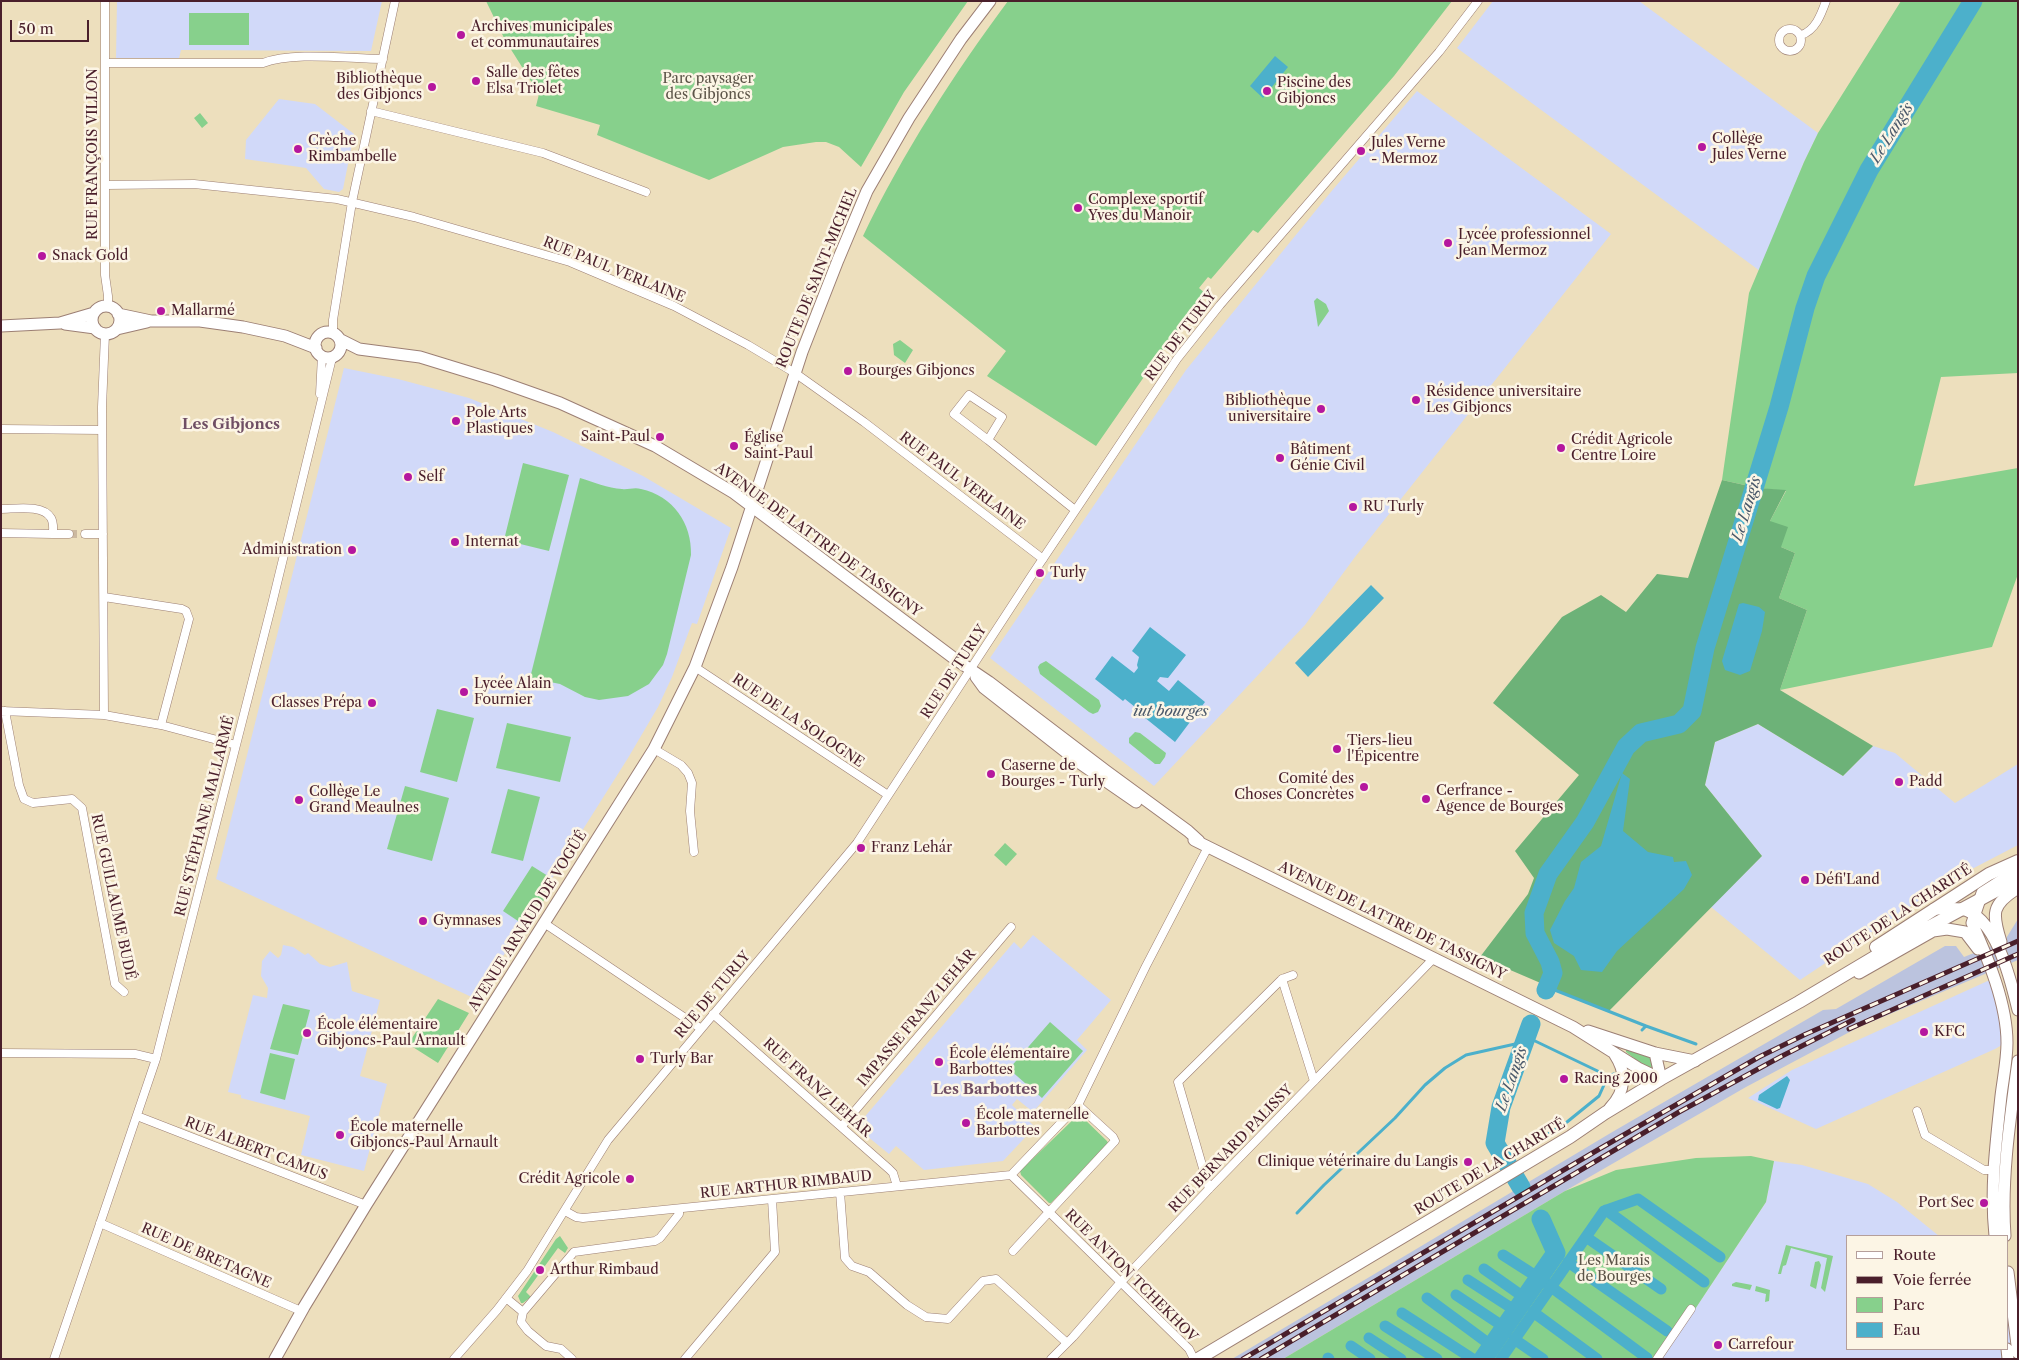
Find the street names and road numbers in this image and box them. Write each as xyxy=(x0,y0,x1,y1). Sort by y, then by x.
street label: RUE FRANÇOIS VILLON xyxy=(85,68,101,240)
street label: ROUTE DE SAINT-MICHEL xyxy=(773,185,861,371)
street label: RUE PAUL VERLAINE xyxy=(540,234,688,306)
street label: RUE DE TURLY xyxy=(1142,288,1220,384)
street label: RUE PAUL VERLAINE xyxy=(896,428,1028,534)
street label: AVENUE DE LATTRE DE TASSIGNY xyxy=(711,459,925,621)
street label: RUE DE TURLY xyxy=(917,622,991,722)
street label: RUE DE LA SOLOGNE xyxy=(729,671,867,771)
street label: RUE STÉPHANE MALLARMÉ xyxy=(172,714,238,918)
street label: RUE GUILLAUME BUDÉ xyxy=(87,812,139,982)
street label: AVENUE ARNAUD DE VOGÜÉ xyxy=(465,827,591,1015)
street label: AVENUE DE LATTRE DE TASSIGNY xyxy=(1275,858,1509,984)
street label: ROUTE DE LA CHARITÉ xyxy=(1821,861,1975,969)
street label: IMPASSE FRANZ LEHÁR xyxy=(855,946,979,1090)
street label: RUE DE TURLY xyxy=(672,948,754,1042)
street label: RUE FRANZ LEHÁR xyxy=(759,1035,875,1141)
street label: RUE BERNARD PALISSY xyxy=(1166,1082,1296,1216)
street label: RUE ALBERT CAMUS xyxy=(182,1114,330,1184)
street label: ROUTE DE LA CHARITÉ xyxy=(1412,1115,1568,1219)
street label: RUE ARTHUR RIMBAUD xyxy=(699,1168,873,1202)
street label: RUE ANTON TCHEKHOV xyxy=(1061,1206,1201,1346)
street label: RUE DE BRETAGNE xyxy=(138,1220,274,1292)

